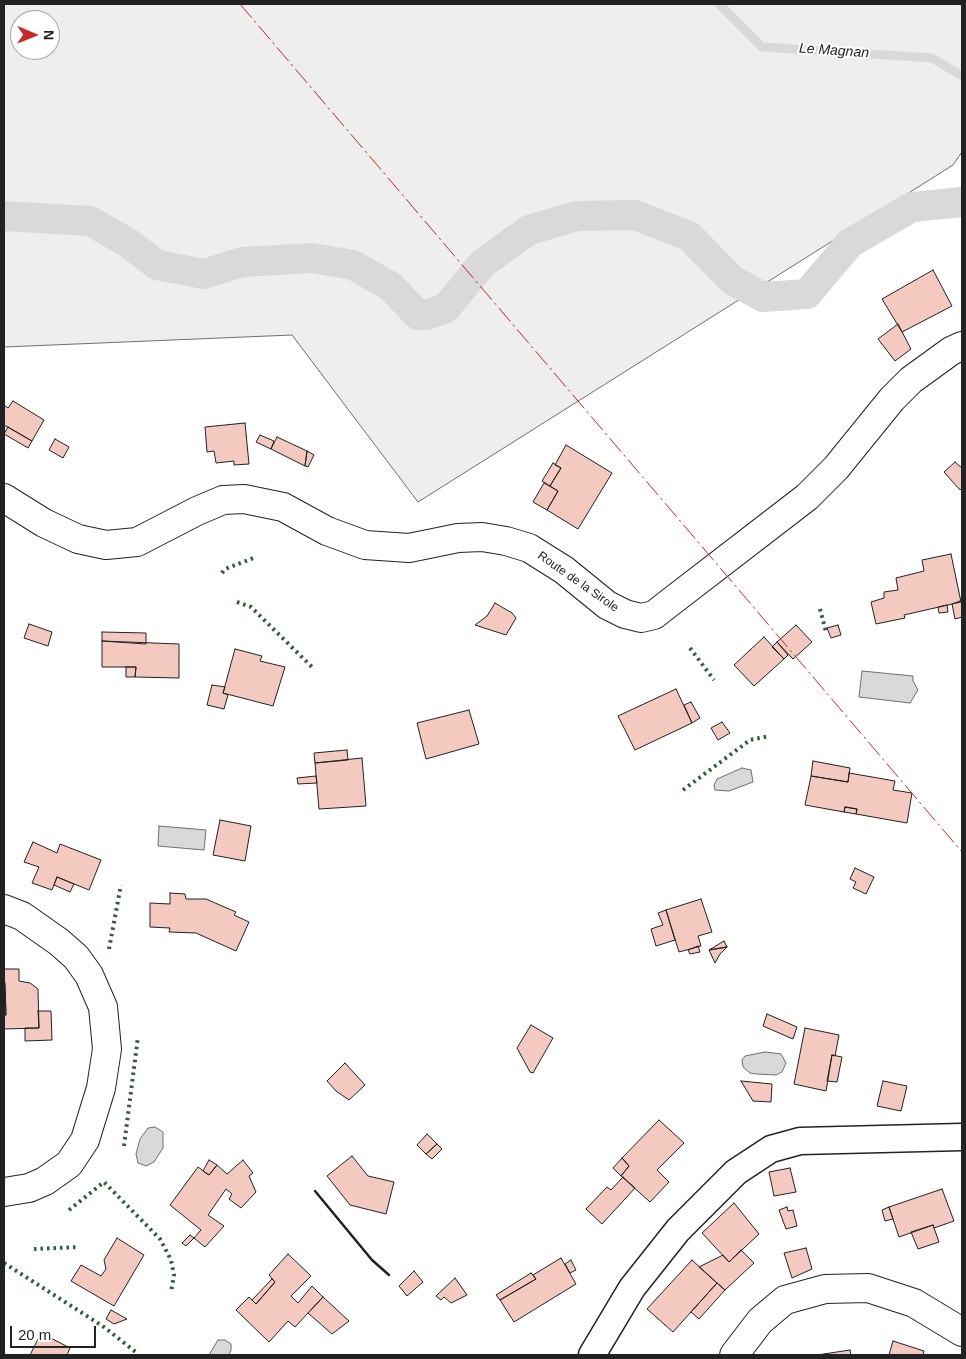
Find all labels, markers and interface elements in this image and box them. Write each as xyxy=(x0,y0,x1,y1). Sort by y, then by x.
north arrow xyxy=(10,10,60,60)
text: N xyxy=(41,30,57,40)
water label: Le Magnan xyxy=(798,40,870,62)
street label: Route de la Sirole xyxy=(535,549,621,615)
scale bar xyxy=(12,1316,99,1348)
text: 20 m xyxy=(18,1326,51,1343)

